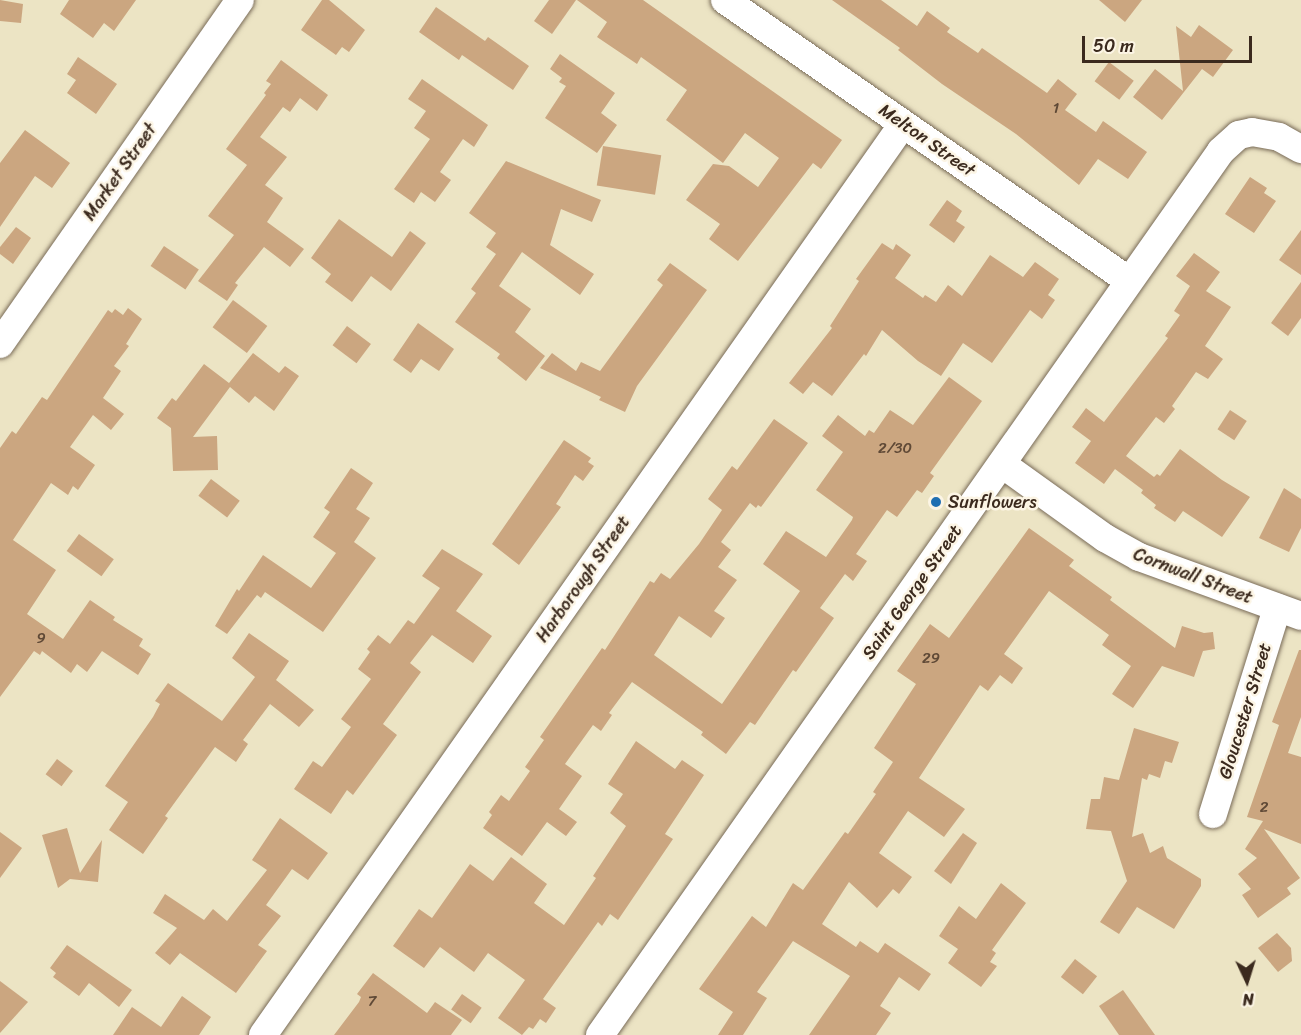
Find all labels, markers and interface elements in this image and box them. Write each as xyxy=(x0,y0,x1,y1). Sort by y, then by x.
scale bar xyxy=(1085,24,1254,62)
text: 50 m xyxy=(1093,30,1134,62)
street label: Melton Street xyxy=(875,99,979,181)
house number: 1 xyxy=(1053,100,1059,118)
street label: Market Street xyxy=(78,119,162,225)
house number: 2/30 xyxy=(878,440,912,458)
place label: Sunflowers xyxy=(948,491,1037,513)
marker: Sunflowers xyxy=(929,495,943,509)
street label: Harborough Street xyxy=(531,512,635,646)
street label: Saint George Street xyxy=(857,521,967,663)
street label: Cornwall Street xyxy=(1130,543,1256,609)
house number: 9 xyxy=(36,630,46,648)
street label: Gloucester Street xyxy=(1214,640,1276,782)
house number: 29 xyxy=(922,650,940,668)
house number: 2 xyxy=(1260,799,1268,817)
north arrow xyxy=(1217,951,1277,1011)
text: N xyxy=(1242,985,1255,1014)
house number: 7 xyxy=(368,993,376,1011)

